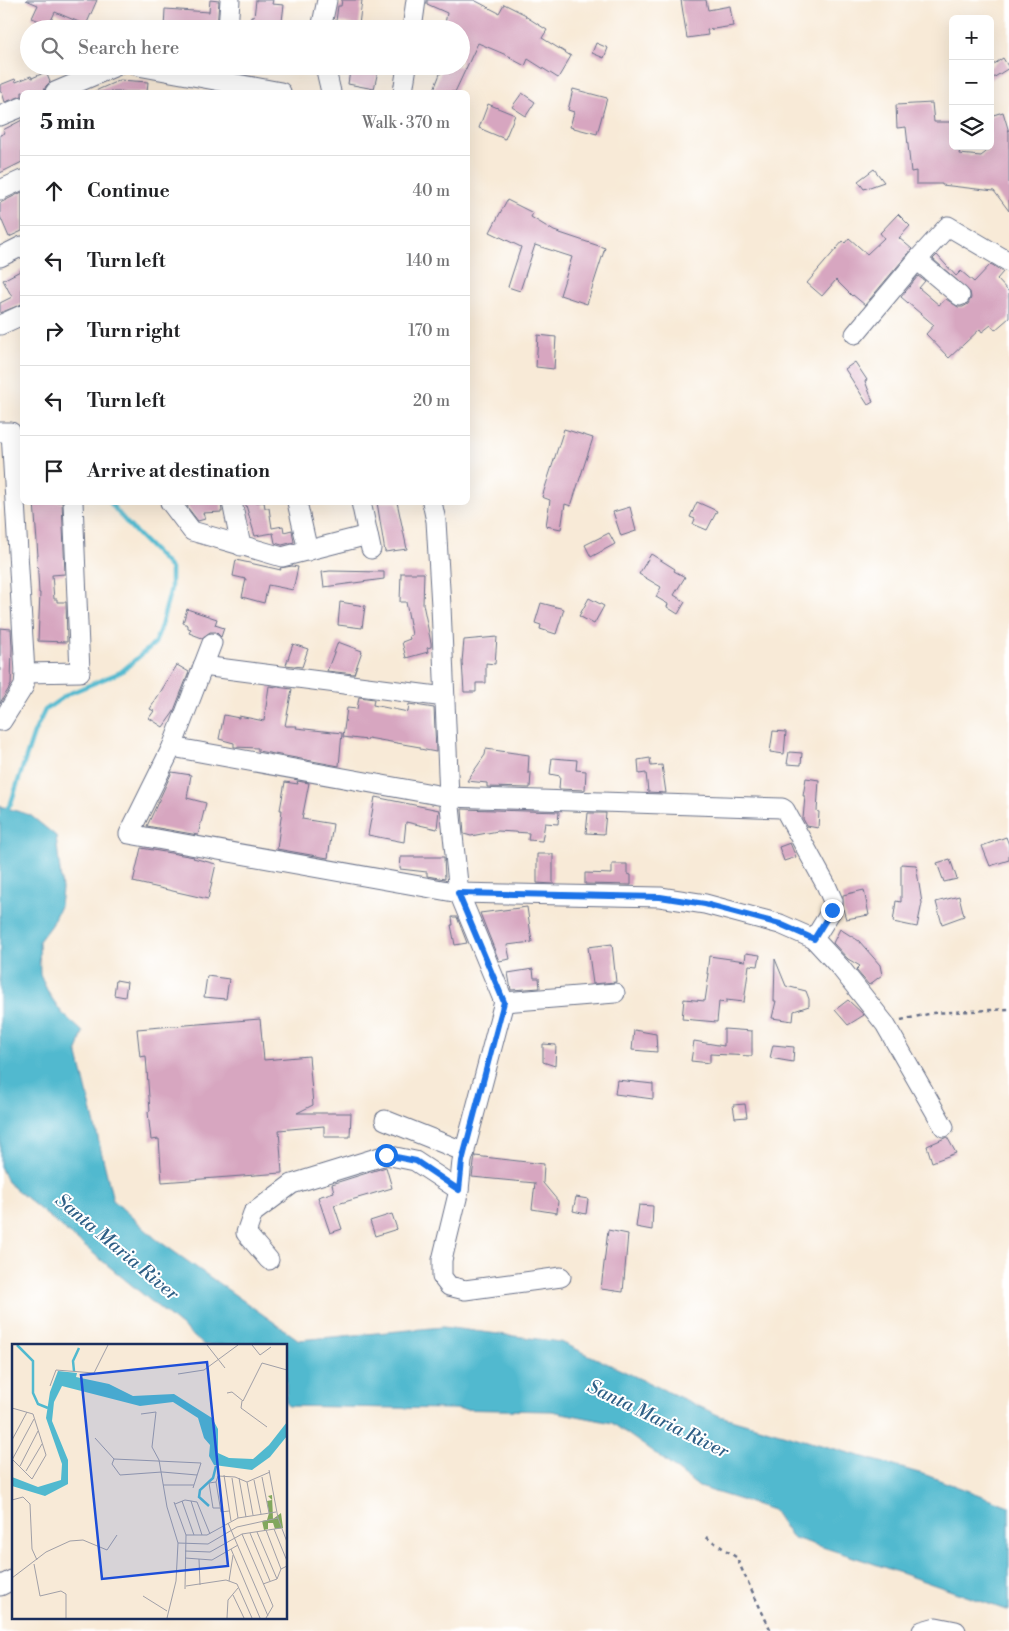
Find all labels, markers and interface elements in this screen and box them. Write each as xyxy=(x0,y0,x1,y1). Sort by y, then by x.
map controls xyxy=(949,15,994,150)
button: + xyxy=(949,15,994,60)
search box xyxy=(20,20,470,75)
icon: search xyxy=(38,34,66,62)
text: Search here xyxy=(78,36,179,60)
button: − xyxy=(949,60,994,105)
button: layers xyxy=(949,105,994,150)
text: 5 min xyxy=(40,110,95,136)
text: Walk · 370 m xyxy=(362,113,450,133)
icon: ahead xyxy=(40,177,68,205)
text: Continue xyxy=(87,179,170,203)
text: 40 m xyxy=(413,181,450,201)
icon: left xyxy=(40,247,68,275)
text: Turn left xyxy=(87,249,166,273)
text: 140 m xyxy=(406,251,450,271)
icon: right xyxy=(40,317,68,345)
text: Turn right xyxy=(87,319,180,343)
text: 170 m xyxy=(408,321,450,341)
icon: left xyxy=(40,387,68,415)
text: Turn left xyxy=(87,389,166,413)
text: 20 m xyxy=(413,391,450,411)
icon: arrive xyxy=(40,457,68,485)
text: Arrive at destination xyxy=(87,459,270,483)
route end xyxy=(821,899,844,922)
route start xyxy=(375,1144,398,1167)
water label: Santa Maria River xyxy=(50,1188,185,1306)
inset map xyxy=(12,1344,288,1618)
water label: Santa Maria River xyxy=(583,1374,733,1464)

